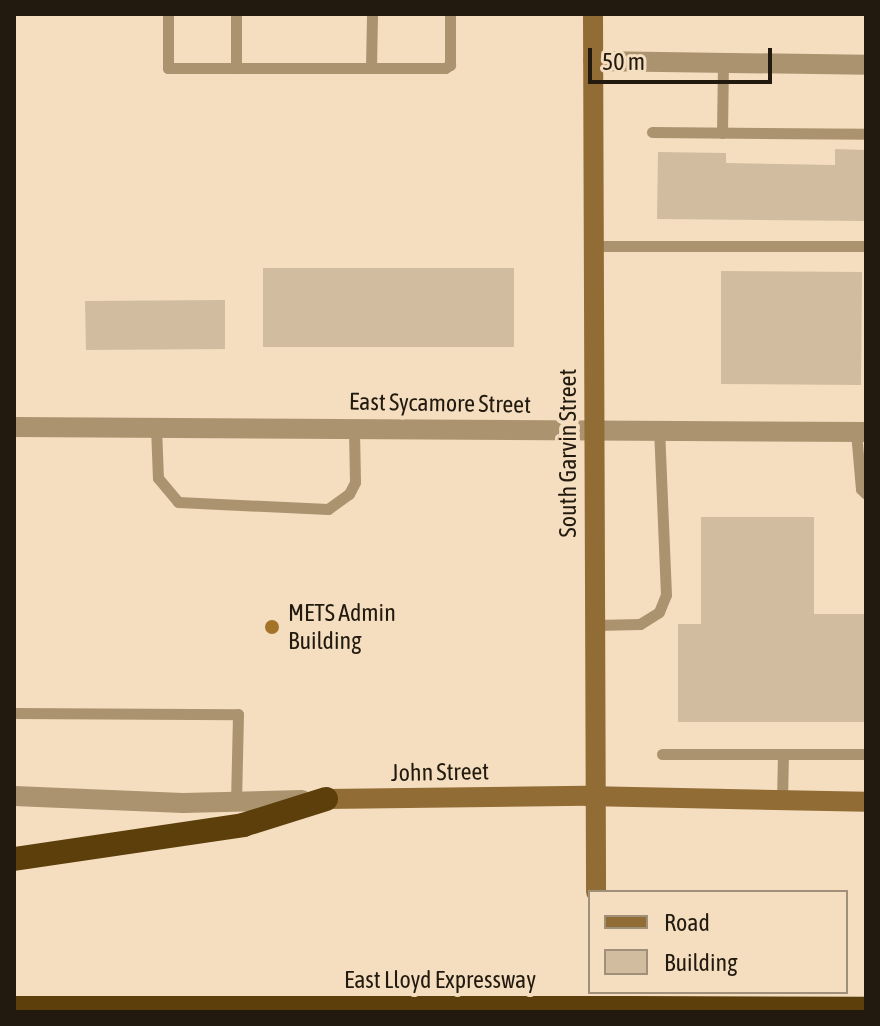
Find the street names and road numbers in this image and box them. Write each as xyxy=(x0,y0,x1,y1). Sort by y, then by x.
street label: South Garvin Street xyxy=(554,369,582,537)
street label: East Sycamore Street xyxy=(349,387,531,419)
street label: John Street xyxy=(391,757,489,787)
street label: East Lloyd Expressway xyxy=(344,966,536,994)

